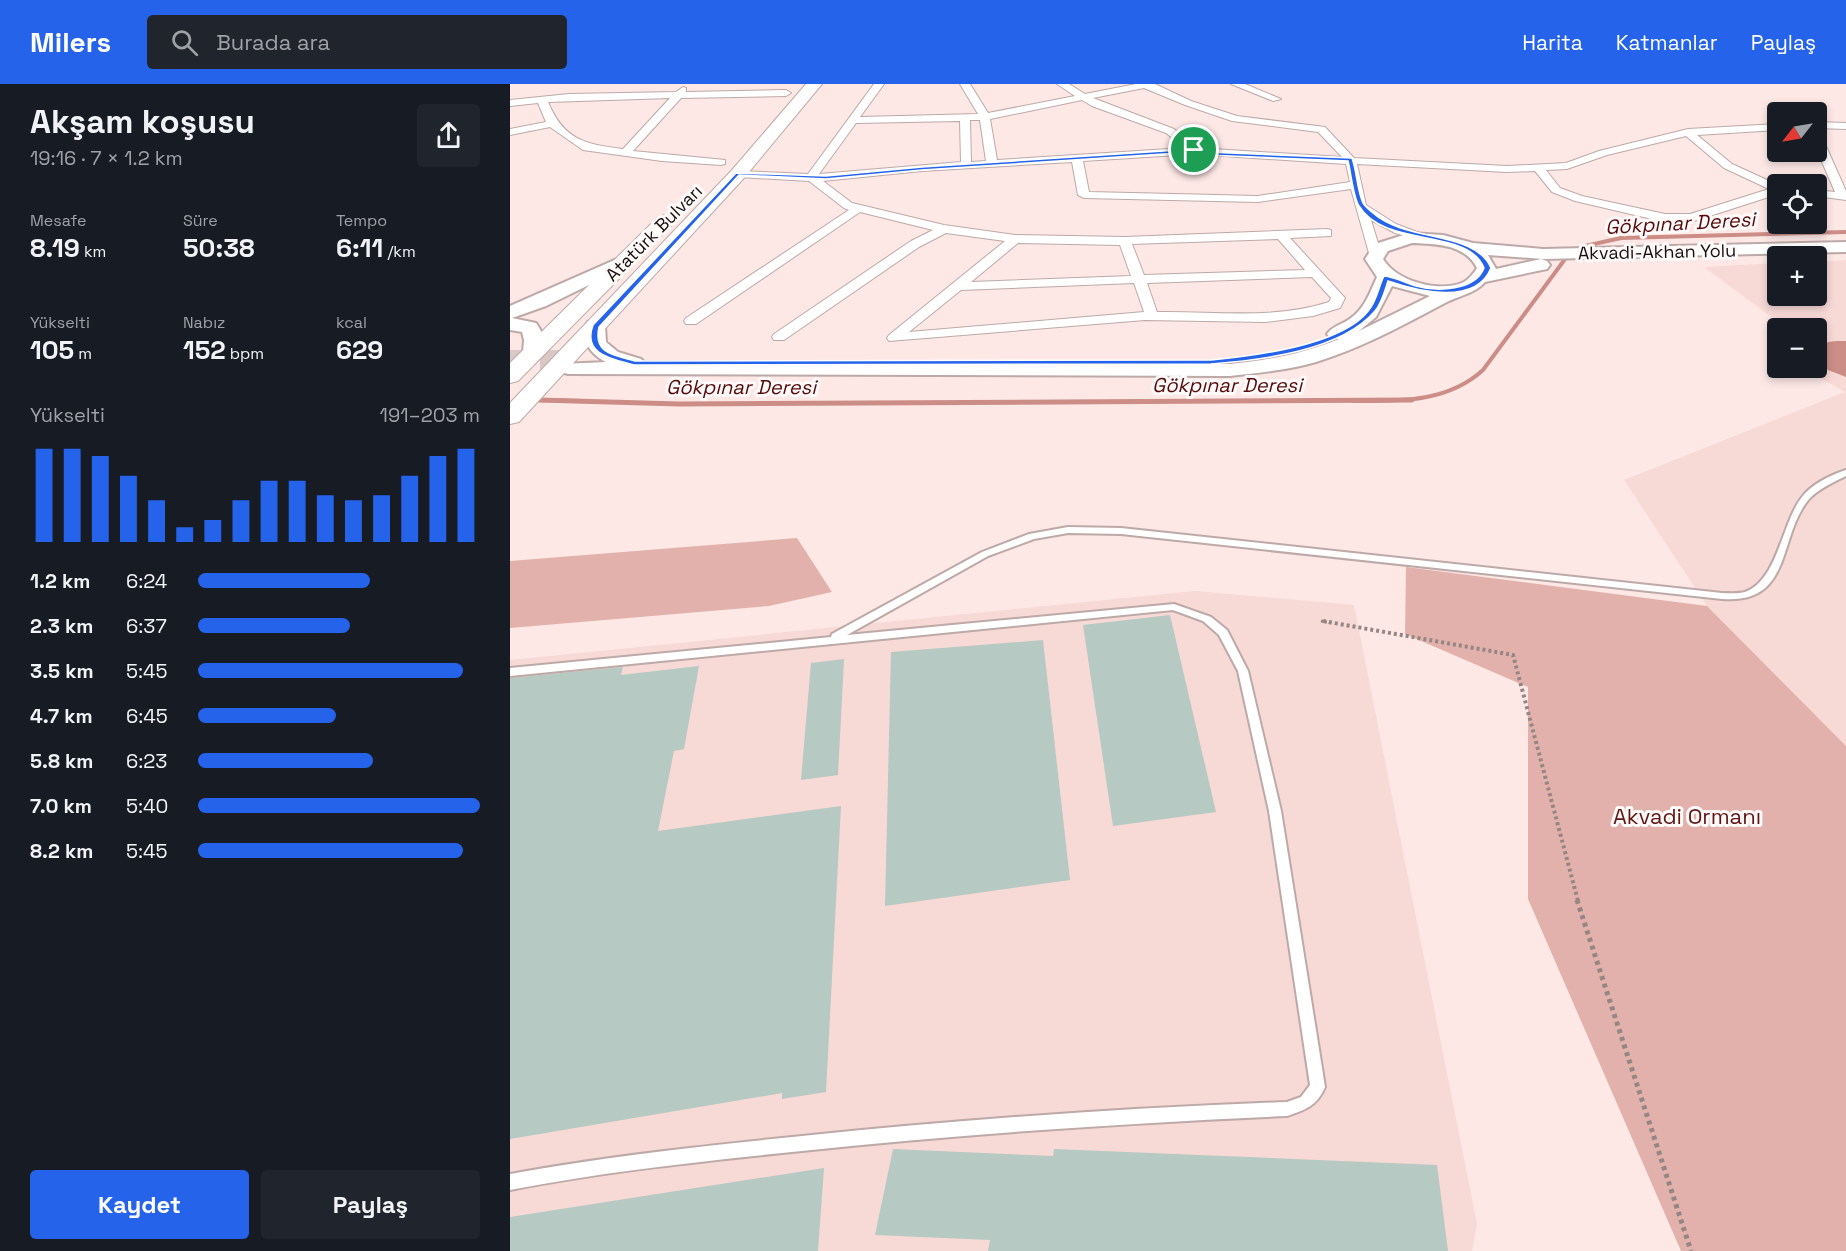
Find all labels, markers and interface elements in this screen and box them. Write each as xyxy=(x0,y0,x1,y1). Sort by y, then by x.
search box xyxy=(147,15,567,69)
text: Milers xyxy=(30,24,111,60)
icon: search xyxy=(168,26,201,59)
text: Burada ara xyxy=(216,28,330,56)
text: Harita xyxy=(1522,29,1583,56)
text: Katmanlar xyxy=(1616,29,1718,56)
text: Paylaş xyxy=(1751,29,1816,56)
text: Akşam koşusu xyxy=(30,101,255,143)
north arrow xyxy=(1767,102,1827,162)
map controls xyxy=(1767,102,1827,378)
button: share xyxy=(417,104,480,167)
pin xyxy=(1168,124,1219,175)
icon: arrive xyxy=(1177,133,1210,166)
text: 19:16 · 7 × 1.2 km xyxy=(30,145,183,171)
button: locate xyxy=(1767,174,1827,234)
street label: Atatürk Bulvarı xyxy=(600,179,707,286)
water label: Gökpınar Deresi xyxy=(1604,206,1758,240)
text: Mesafe xyxy=(30,210,87,231)
text: Süre xyxy=(183,210,218,231)
text: Tempo xyxy=(336,210,387,231)
text: 8.19 xyxy=(30,231,80,265)
text: 50:38 xyxy=(183,231,255,265)
text: 6:11 xyxy=(336,231,383,265)
street label: Akvadi-Akhan Yolu xyxy=(1578,239,1736,264)
text: km xyxy=(80,241,106,262)
text: /km xyxy=(383,241,416,262)
button: + xyxy=(1767,246,1827,306)
text: Yükselti xyxy=(30,312,90,333)
text: Nabız xyxy=(183,312,225,333)
text: kcal xyxy=(336,312,367,333)
button: − xyxy=(1767,318,1827,378)
text: 105 xyxy=(30,333,74,367)
text: 152 xyxy=(183,333,226,367)
text: 629 xyxy=(336,333,383,367)
text: m xyxy=(74,343,92,364)
text: bpm xyxy=(226,343,264,364)
water label: Gökpınar Deresi xyxy=(1152,372,1304,398)
water label: Gökpınar Deresi xyxy=(666,374,818,400)
text: Yükselti xyxy=(30,402,105,428)
text: 191–203 m xyxy=(380,402,480,428)
text: 1.2 km xyxy=(30,568,90,594)
text: 6:24 xyxy=(126,568,167,594)
text: 2.3 km xyxy=(30,613,93,639)
text: 6:37 xyxy=(126,613,167,639)
text: 3.5 km xyxy=(30,658,94,684)
text: 5:45 xyxy=(126,658,168,684)
text: 4.7 km xyxy=(30,703,93,729)
text: 6:45 xyxy=(126,703,168,729)
text: 5.8 km xyxy=(30,748,93,774)
text: 6:23 xyxy=(126,748,167,774)
text: 7.0 km xyxy=(30,793,92,819)
text: 5:40 xyxy=(126,793,168,819)
park label: Akvadi Ormanı xyxy=(1613,802,1761,830)
text: 8.2 km xyxy=(30,838,93,864)
text: 5:45 xyxy=(126,838,168,864)
button: Kaydet xyxy=(30,1170,249,1239)
button: Paylaş xyxy=(261,1170,480,1239)

